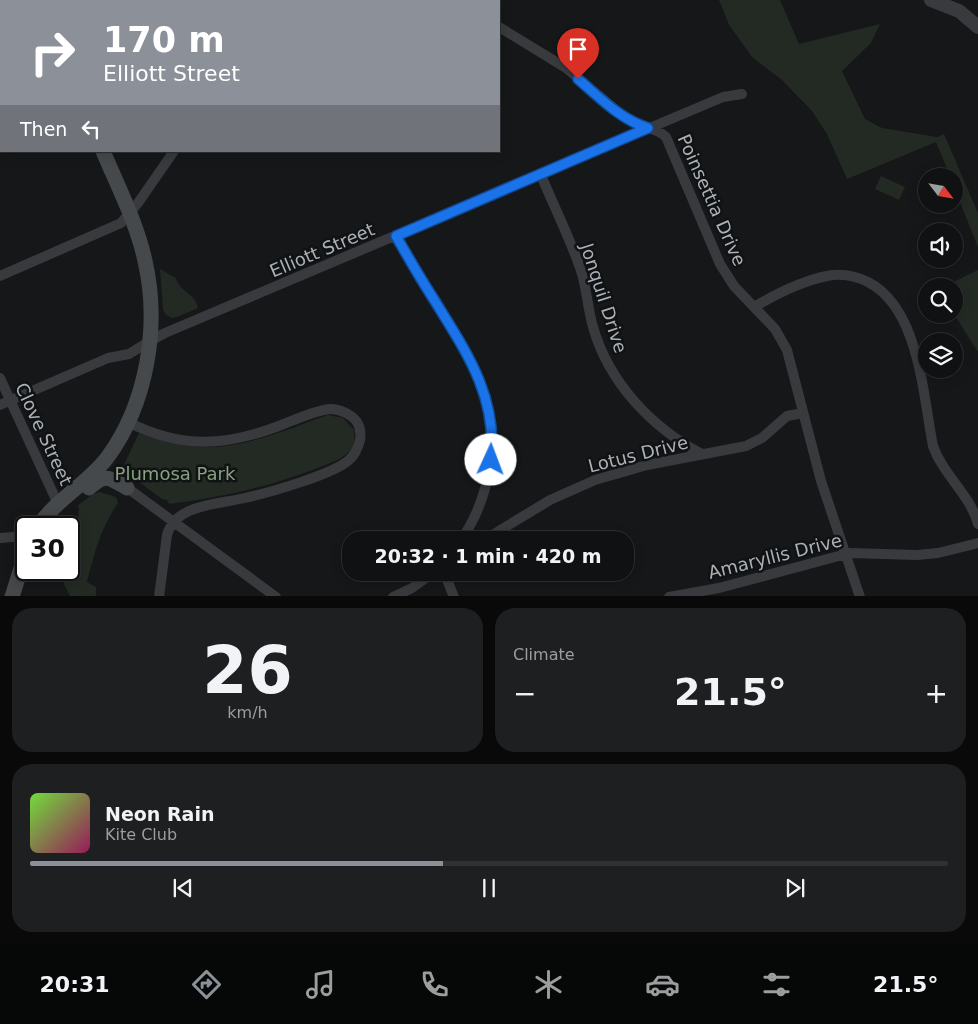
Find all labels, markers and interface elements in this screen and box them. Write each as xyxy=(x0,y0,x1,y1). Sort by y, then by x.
icon: right xyxy=(20,20,85,85)
text: 170 m xyxy=(103,20,225,60)
pin xyxy=(557,28,599,79)
icon: arrive xyxy=(564,35,592,63)
text: Elliott Street xyxy=(103,61,240,86)
icon: left xyxy=(77,115,105,143)
text: Then xyxy=(20,118,67,140)
street label: Poinsettia Drive xyxy=(674,131,750,269)
north arrow xyxy=(918,168,962,212)
map controls xyxy=(918,168,963,378)
street label: Elliott Street xyxy=(266,218,378,282)
button: sound xyxy=(918,223,963,268)
street label: Jonquil Drive xyxy=(576,239,632,356)
button: search xyxy=(918,278,963,323)
button: layers xyxy=(918,333,963,378)
street label: Clove Street xyxy=(11,379,77,489)
street label: Lotus Drive xyxy=(586,431,690,477)
position arrow xyxy=(464,433,516,485)
park label: Plumosa Park xyxy=(115,463,236,484)
speed limit sign: 30 xyxy=(15,516,80,581)
street label: Amaryllis Drive xyxy=(706,529,844,583)
text: 20:32 · 1 min · 420 m xyxy=(374,545,602,567)
text: 26 xyxy=(202,633,293,708)
text: Climate xyxy=(513,645,575,664)
text: 21.5° xyxy=(674,670,787,714)
text: − xyxy=(513,677,536,710)
text: + xyxy=(925,677,948,710)
text: km/h xyxy=(227,703,268,722)
text: Neon Rain xyxy=(105,803,214,825)
text: Kite Club xyxy=(105,825,177,844)
icon: previous xyxy=(169,874,197,902)
icon: pause xyxy=(475,874,503,902)
icon: next xyxy=(781,874,809,902)
icon: directions xyxy=(189,967,224,1002)
icon: music xyxy=(303,967,338,1002)
icon: phone xyxy=(417,967,452,1002)
icon: climate xyxy=(531,967,566,1002)
icon: car xyxy=(645,967,680,1002)
icon: filters xyxy=(759,967,794,1002)
text: 20:31 xyxy=(40,972,110,997)
text: 21.5° xyxy=(873,972,938,997)

